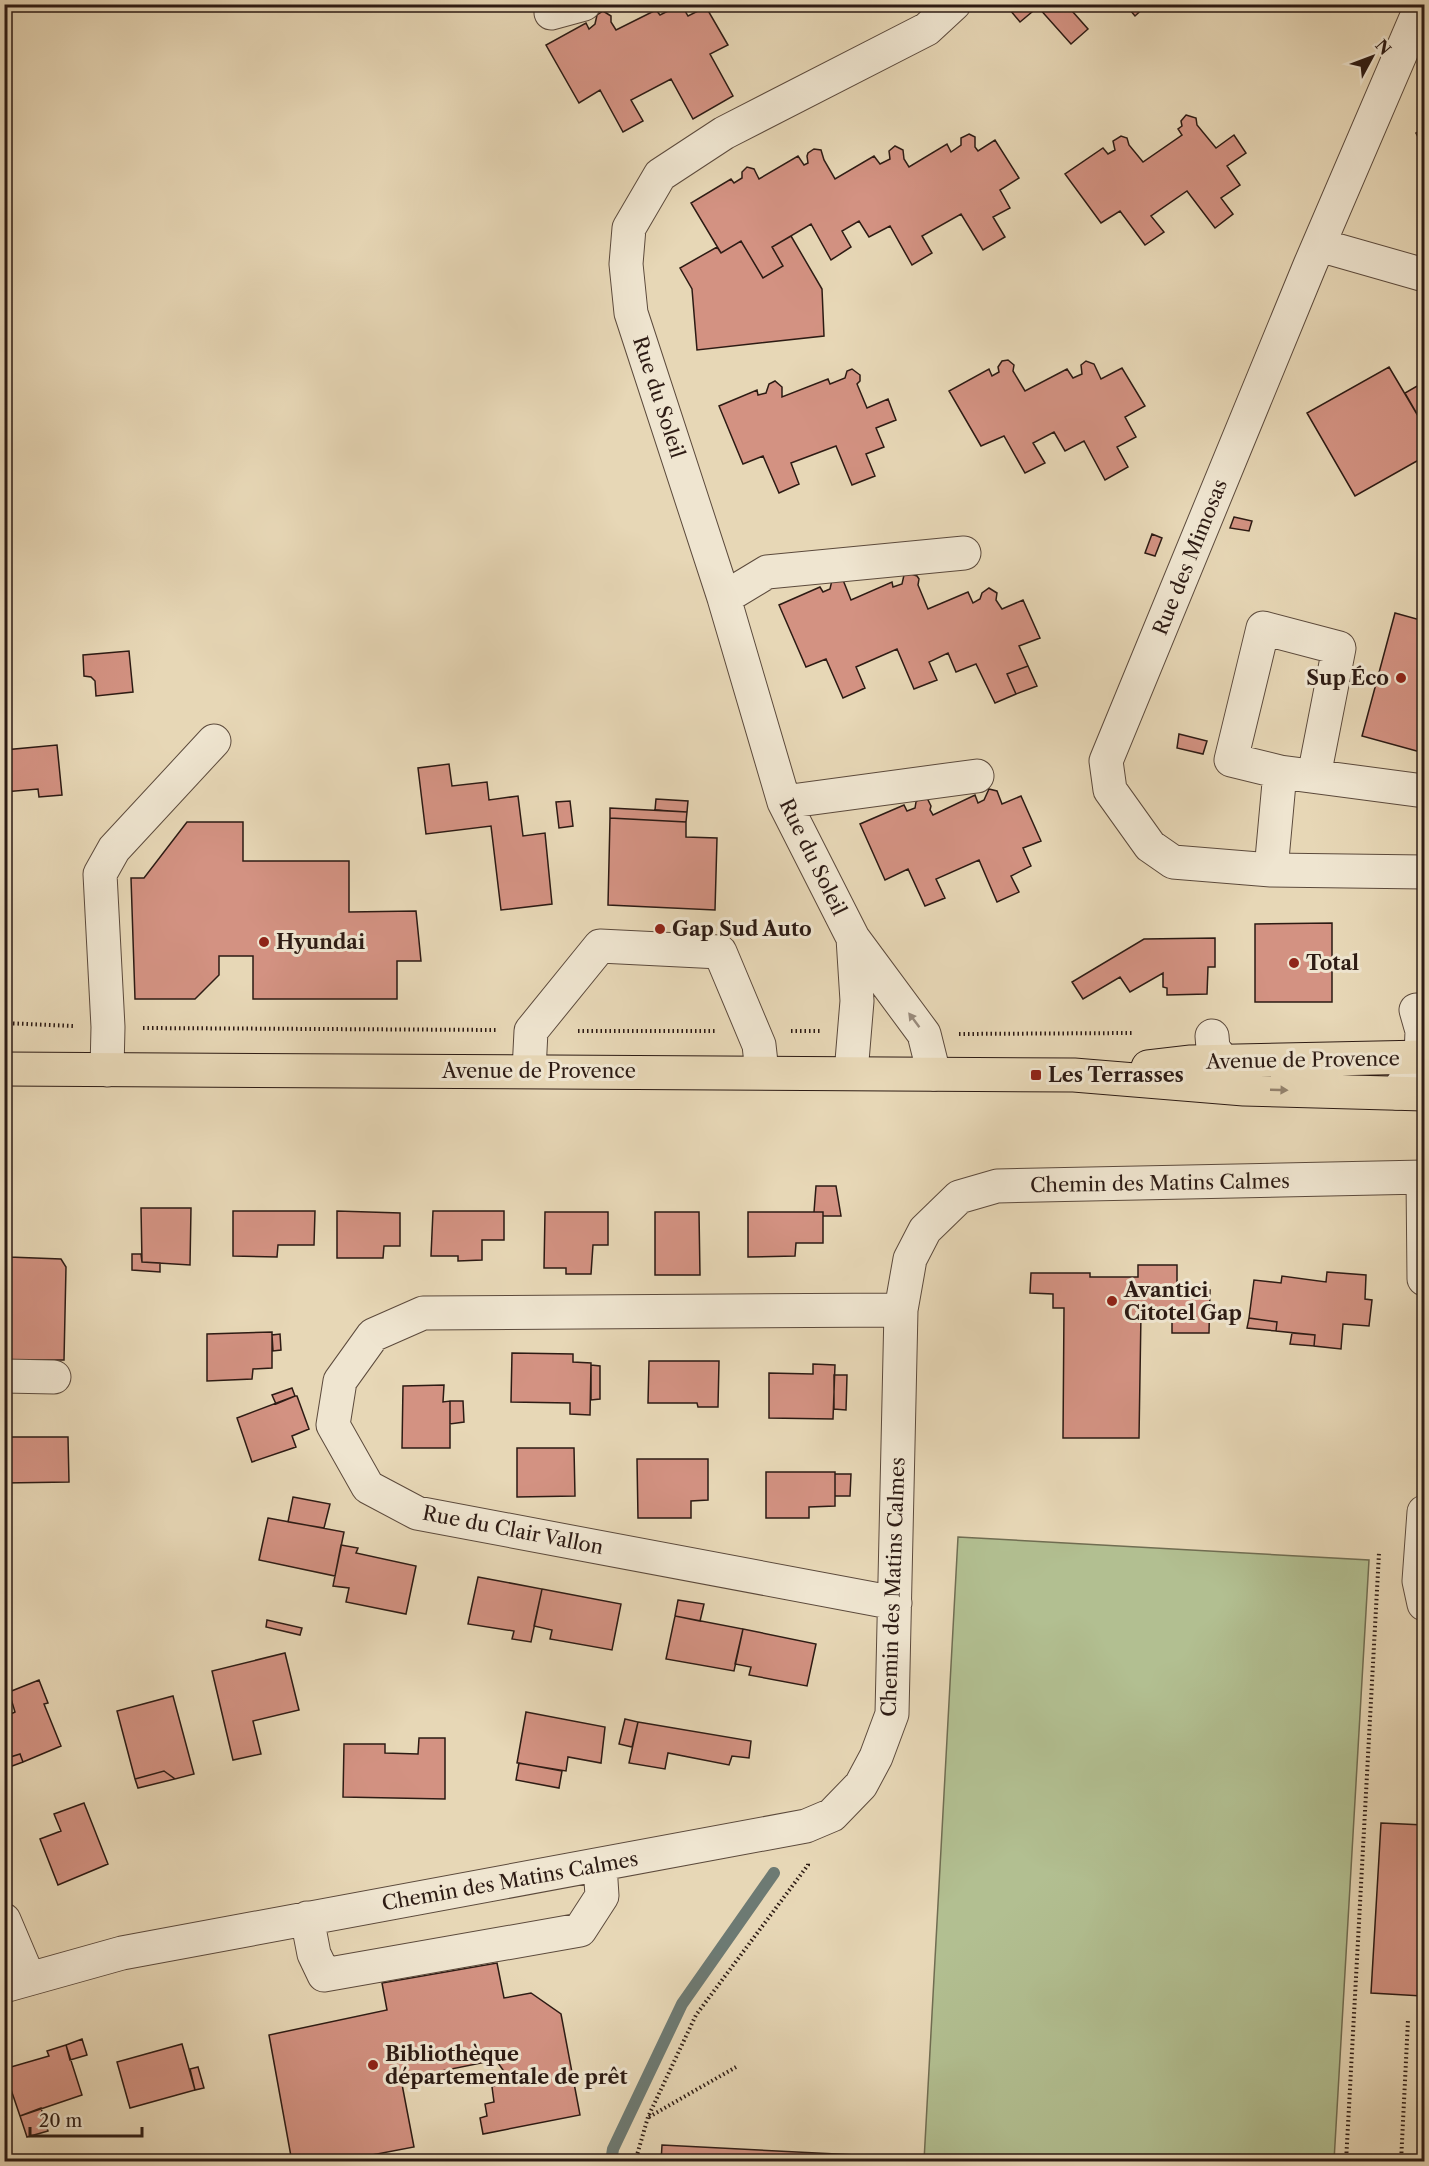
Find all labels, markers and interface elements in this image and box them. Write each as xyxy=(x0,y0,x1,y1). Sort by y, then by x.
north arrow xyxy=(1342,27,1402,87)
text: N xyxy=(1371,35,1395,59)
street label: Rue du Soleil xyxy=(628,333,690,461)
street label: Rue des Mimosas xyxy=(1148,476,1232,638)
place label: Sup Éco xyxy=(1306,665,1389,690)
marker: Sup Éco xyxy=(1394,671,1408,685)
street label: Rue du Soleil xyxy=(774,795,852,919)
place label: Gap Sud Auto xyxy=(672,917,812,941)
marker: Gap Sud Auto xyxy=(653,922,667,936)
place label: Hyundai xyxy=(276,930,365,954)
marker: Hyundai xyxy=(257,935,271,949)
place label: Total xyxy=(1306,951,1359,975)
marker: Total xyxy=(1287,956,1301,970)
one-way arrow xyxy=(908,1013,920,1029)
street label: Avenue de Provence xyxy=(1205,1046,1400,1074)
street label: Avenue de Provence xyxy=(441,1059,636,1083)
place label: Les Terrasses xyxy=(1048,1063,1184,1087)
marker: Les Terrasses xyxy=(1029,1068,1043,1082)
one-way arrow xyxy=(1270,1085,1289,1094)
street label: Chemin des Matins Calmes xyxy=(1030,1169,1290,1197)
place label: Avantici Citotel Gap xyxy=(1123,1278,1242,1325)
marker: Avantici Citotel Gap xyxy=(1105,1294,1119,1308)
street label: Chemin des Matins Calmes xyxy=(876,1457,910,1717)
street label: Rue du Clair Vallon xyxy=(421,1501,606,1559)
street label: Chemin des Matins Calmes xyxy=(380,1847,640,1915)
place label: Bibliothèque départementale de prêt xyxy=(385,2042,627,2089)
marker: Bibliothèque départementale de prêt xyxy=(366,2058,380,2072)
scale bar xyxy=(30,2100,142,2138)
text: 20 m xyxy=(39,2110,83,2132)

